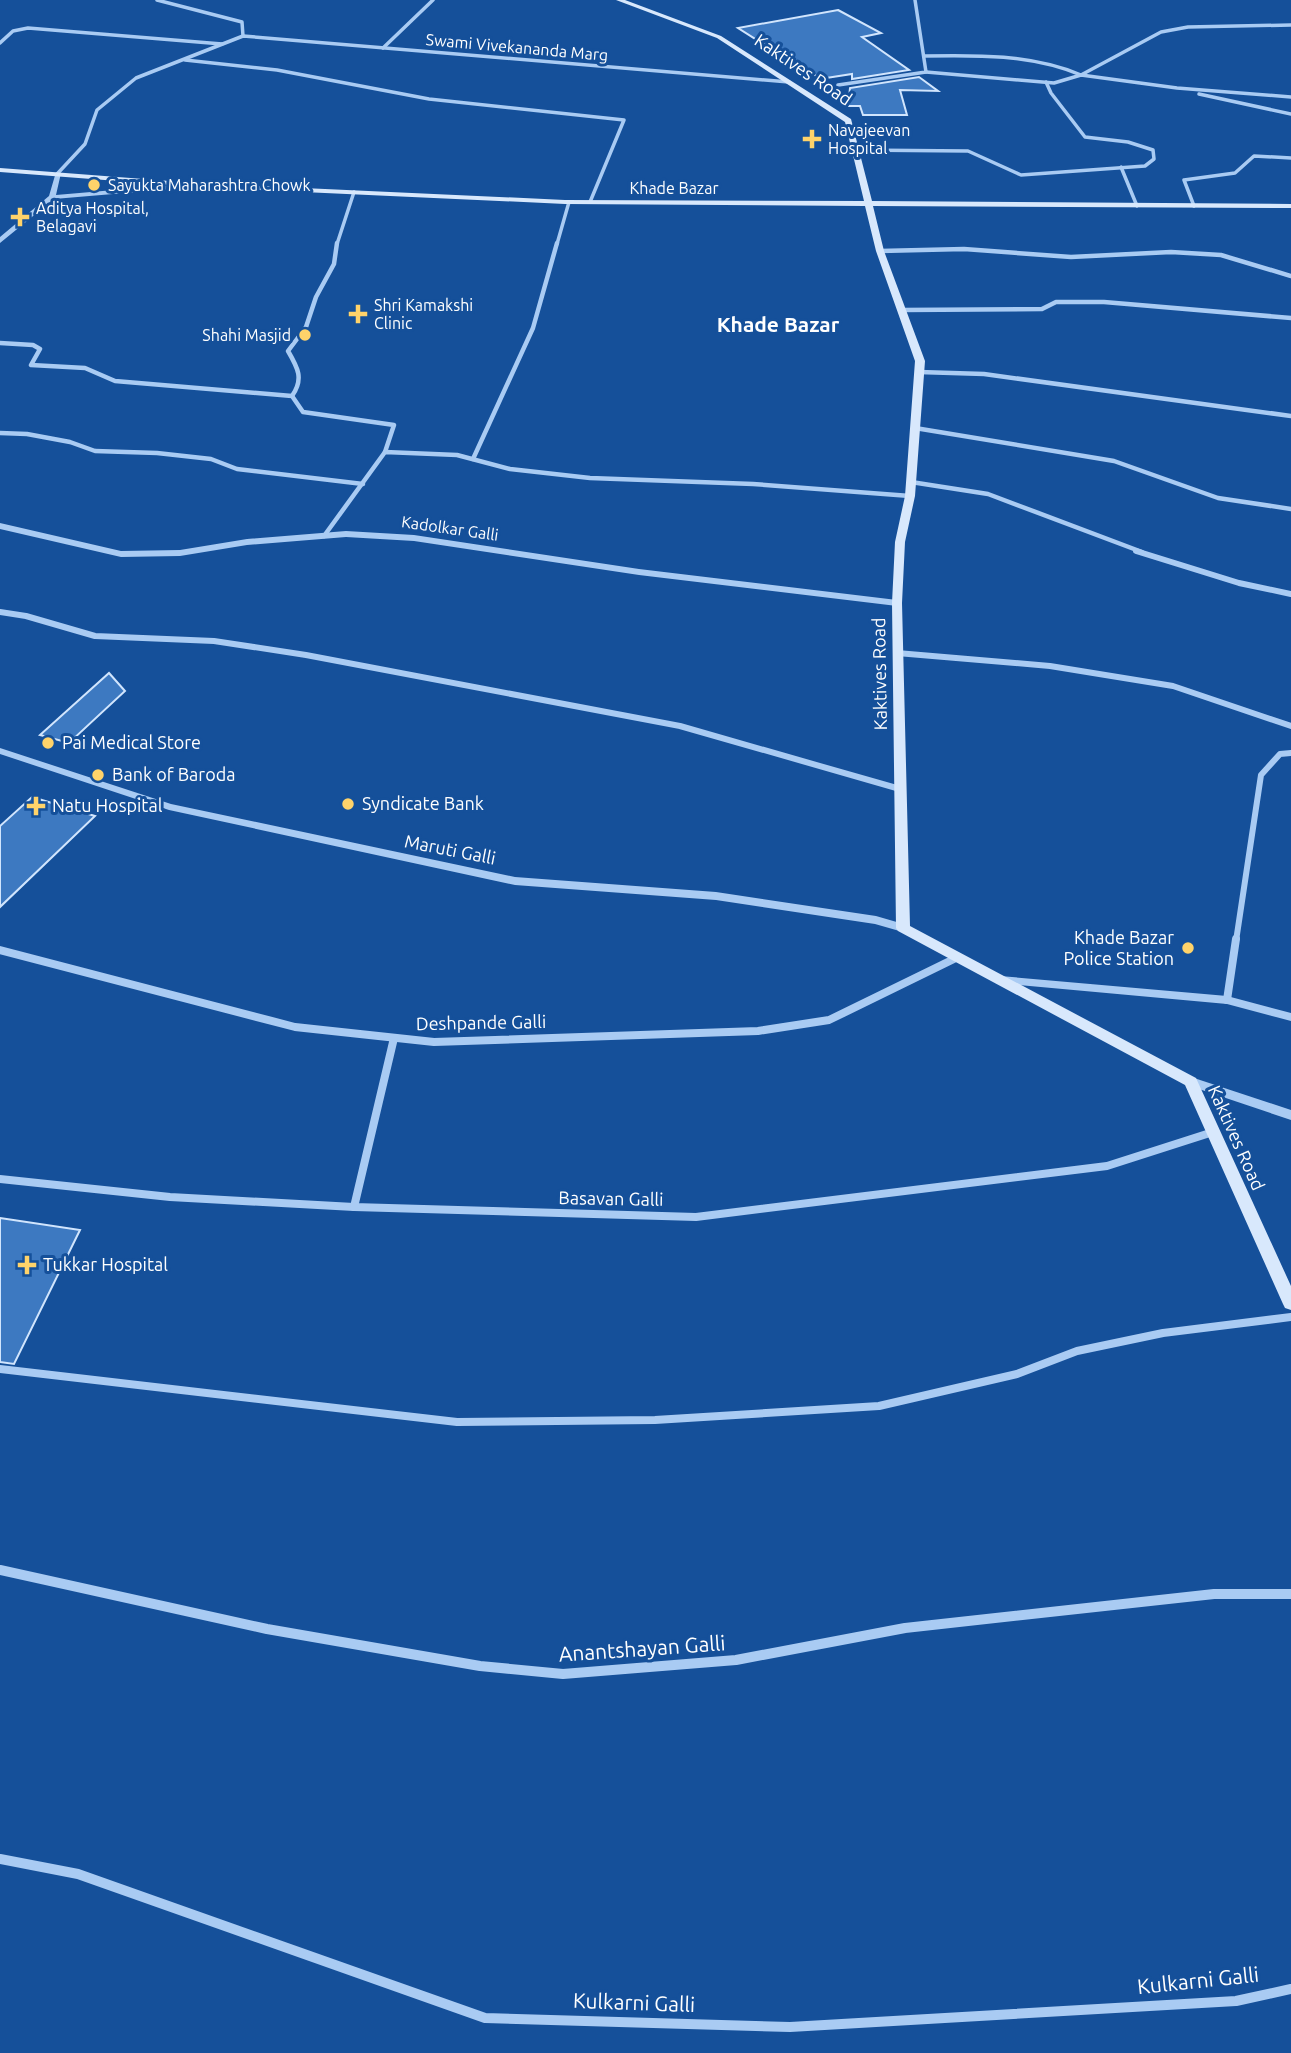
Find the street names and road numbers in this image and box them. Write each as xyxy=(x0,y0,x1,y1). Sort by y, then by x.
street label: Kaktives Road xyxy=(751,29,856,109)
street label: Swami Vivekananda Marg xyxy=(425,30,609,64)
street label: Khade Bazar xyxy=(630,179,718,197)
street label: Kadolkar Galli xyxy=(400,512,500,544)
street label: Kaktives Road xyxy=(868,617,890,731)
street label: Maruti Galli xyxy=(403,830,498,868)
street label: Deshpande Galli xyxy=(416,1011,546,1033)
street label: Kaktives Road xyxy=(1205,1082,1269,1193)
street label: Basavan Galli xyxy=(558,1187,664,1209)
street label: Anantshayan Galli xyxy=(558,1630,726,1666)
street label: Kulkarni Galli xyxy=(1136,1962,1260,1998)
street label: Kulkarni Galli xyxy=(573,1988,696,2016)

